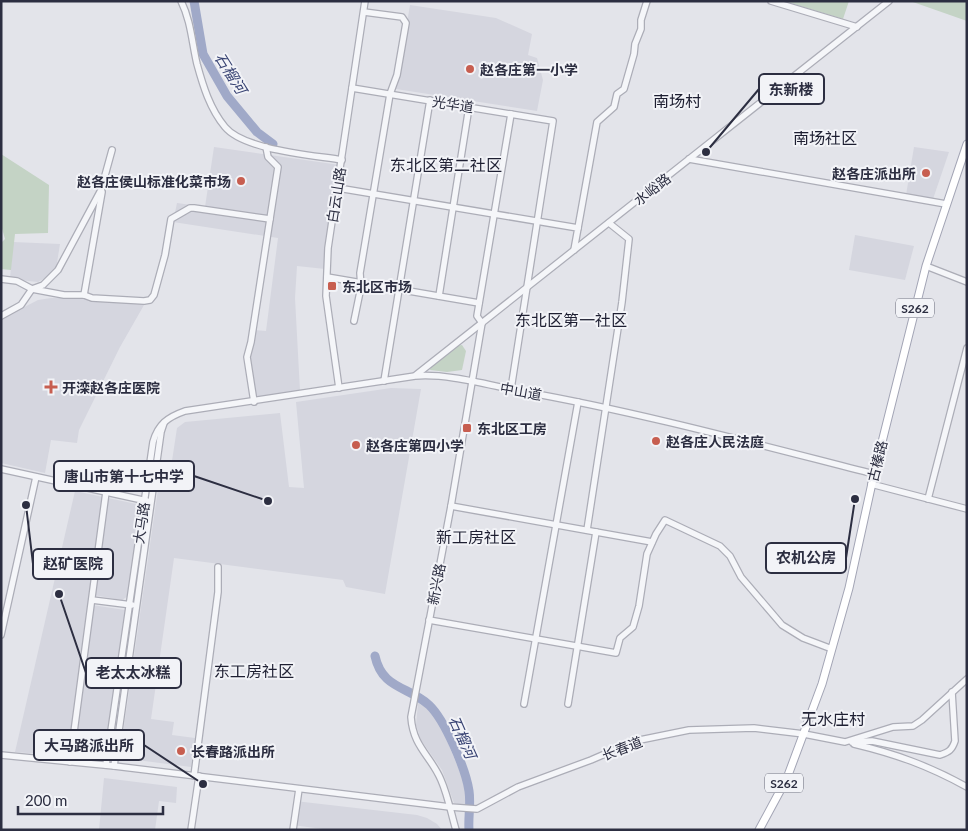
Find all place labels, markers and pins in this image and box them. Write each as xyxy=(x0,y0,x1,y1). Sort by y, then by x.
place label: 赵各庄第一小学 xyxy=(480,61,578,78)
marker: 赵各庄第一小学 xyxy=(464,63,476,75)
callout: 东新楼 xyxy=(759,74,824,104)
place label: 赵各庄派出所 xyxy=(832,165,916,182)
marker: 赵各庄派出所 xyxy=(920,167,932,179)
place label: 赵各庄侯山标准化菜市场 xyxy=(77,173,231,190)
marker: 赵各庄侯山标准化菜市场 xyxy=(235,175,247,187)
place label: 东北区市场 xyxy=(342,278,412,295)
marker: 东北区市场 xyxy=(326,280,338,292)
place label: 开滦赵各庄医院 xyxy=(62,379,160,396)
marker: 开滦赵各庄医院 xyxy=(44,380,58,394)
place label: 东北区工房 xyxy=(477,420,547,437)
marker: 东北区工房 xyxy=(461,422,473,434)
place label: 赵各庄人民法庭 xyxy=(666,433,764,450)
marker: 赵各庄人民法庭 xyxy=(650,435,662,447)
place label: 赵各庄第四小学 xyxy=(366,437,464,454)
marker: 赵各庄第四小学 xyxy=(350,439,362,451)
callout: 唐山市第十七中学 xyxy=(54,461,194,491)
callout: 农机公房 xyxy=(766,543,846,573)
callout: 赵矿医院 xyxy=(33,549,113,579)
callout: 老太太冰糕 xyxy=(86,658,181,688)
callout: 大马路派出所 xyxy=(34,730,144,760)
place label: 长春路派出所 xyxy=(191,743,275,760)
marker: 长春路派出所 xyxy=(175,745,187,757)

